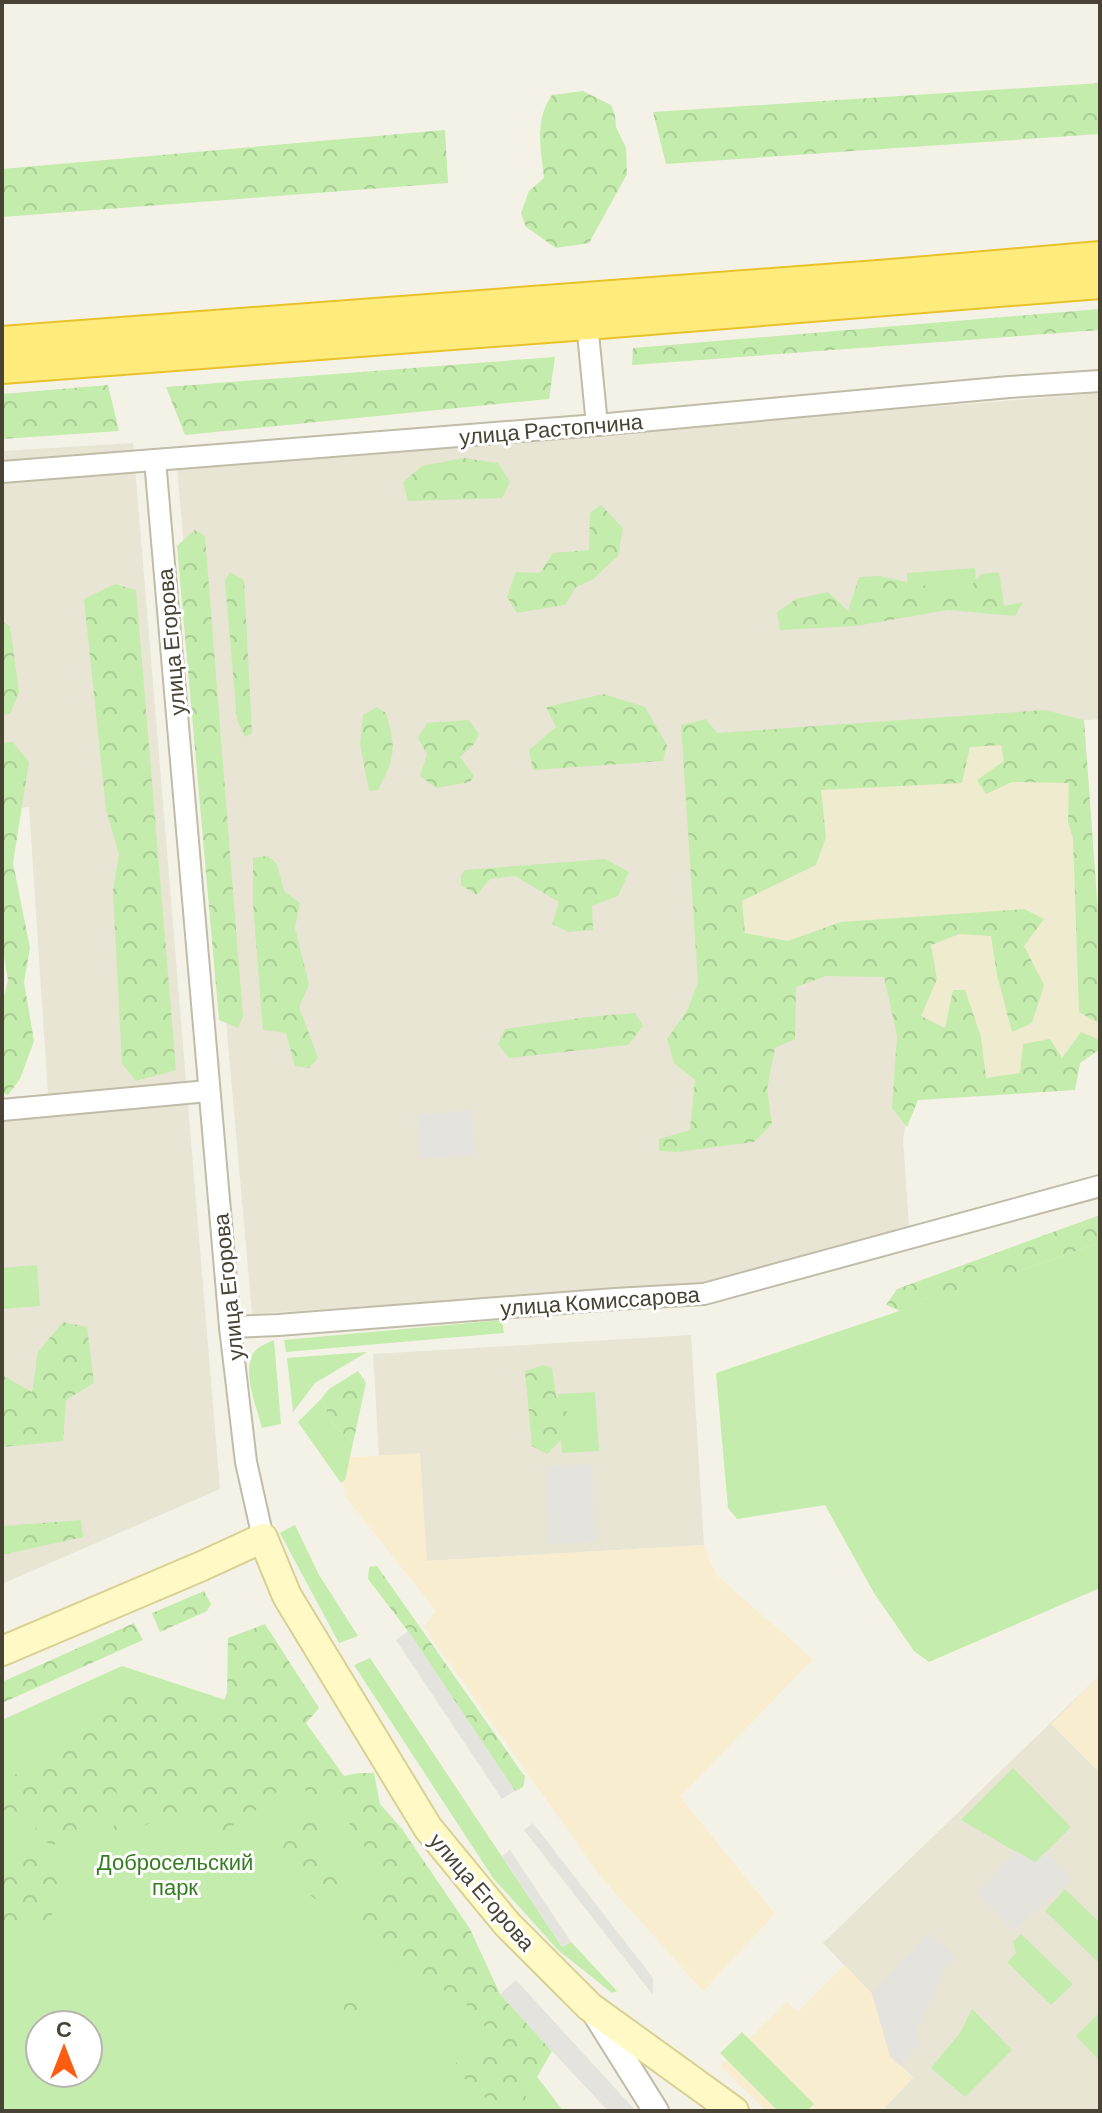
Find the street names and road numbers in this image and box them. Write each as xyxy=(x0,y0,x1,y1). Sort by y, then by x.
street label: улица Растопчина xyxy=(458,407,645,450)
street label: улица Егорова xyxy=(151,567,190,717)
street label: улица Егорова xyxy=(206,1211,249,1362)
street label: улица Комиссарова xyxy=(499,1280,701,1321)
street label: улица Егорова xyxy=(424,1827,542,1956)

